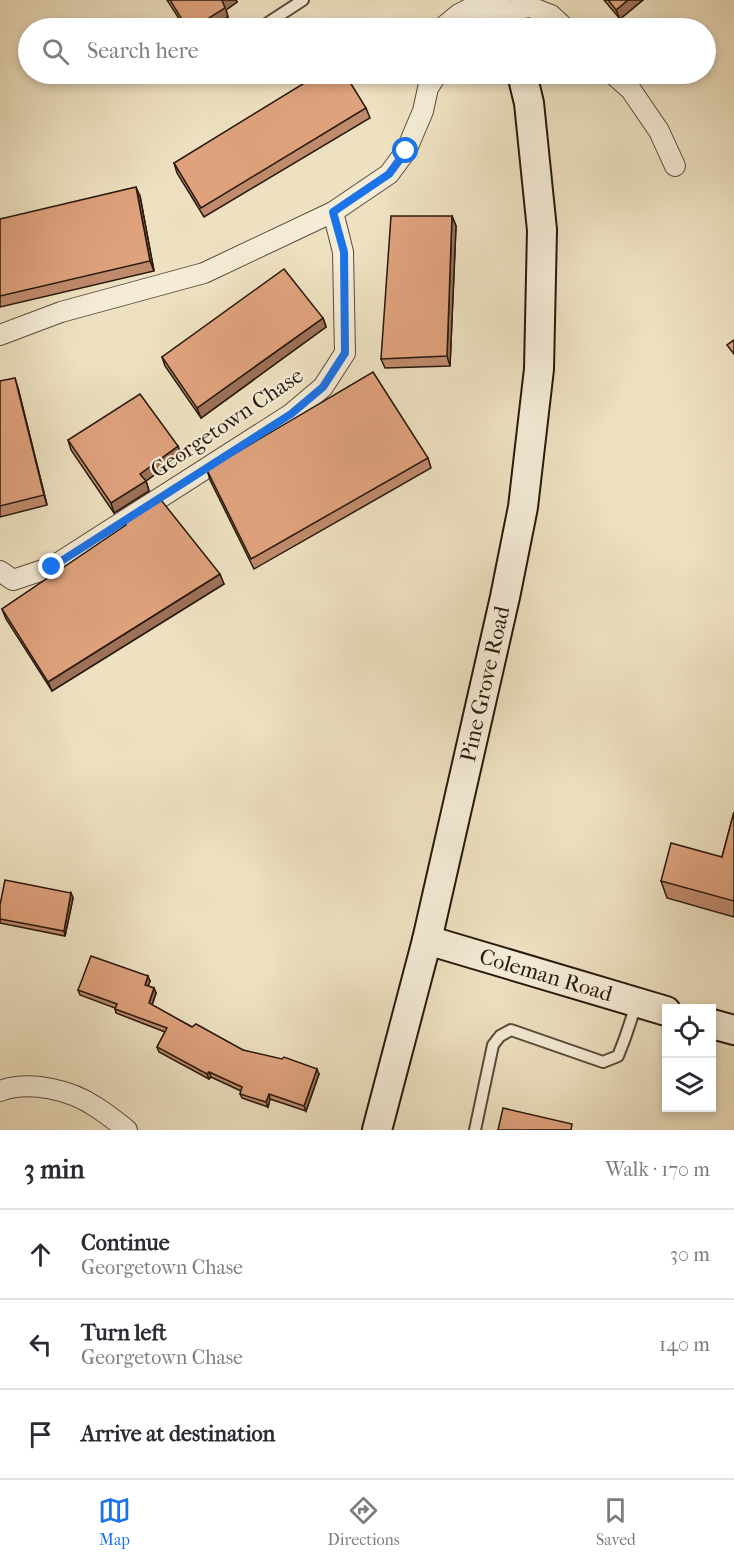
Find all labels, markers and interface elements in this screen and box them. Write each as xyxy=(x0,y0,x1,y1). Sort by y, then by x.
search box xyxy=(18,18,716,84)
icon: search xyxy=(39,35,72,68)
text: Search here xyxy=(87,38,199,64)
route start xyxy=(392,137,418,163)
street label: Georgetown Chase xyxy=(146,362,308,484)
route end xyxy=(38,553,64,579)
street label: Pine Grove Road xyxy=(455,603,516,764)
street label: Coleman Road xyxy=(476,943,617,1008)
map controls xyxy=(662,1004,716,1112)
button: locate xyxy=(662,1004,716,1058)
button: layers xyxy=(662,1058,716,1112)
text: 3 min xyxy=(24,1154,85,1185)
text: Walk · 170 m xyxy=(605,1158,710,1181)
text: Continue xyxy=(81,1230,170,1256)
icon: ahead xyxy=(24,1238,57,1271)
text: 30 m xyxy=(670,1243,710,1266)
text: Georgetown Chase xyxy=(81,1256,243,1279)
text: Turn left xyxy=(81,1320,167,1346)
icon: left xyxy=(24,1328,57,1361)
text: 140 m xyxy=(659,1333,710,1356)
text: Georgetown Chase xyxy=(81,1346,243,1369)
icon: arrive xyxy=(24,1418,57,1451)
text: Arrive at destination xyxy=(81,1421,275,1447)
tab: Map xyxy=(98,1494,131,1549)
tab: Directions xyxy=(328,1494,400,1549)
tab: Saved xyxy=(596,1494,636,1549)

